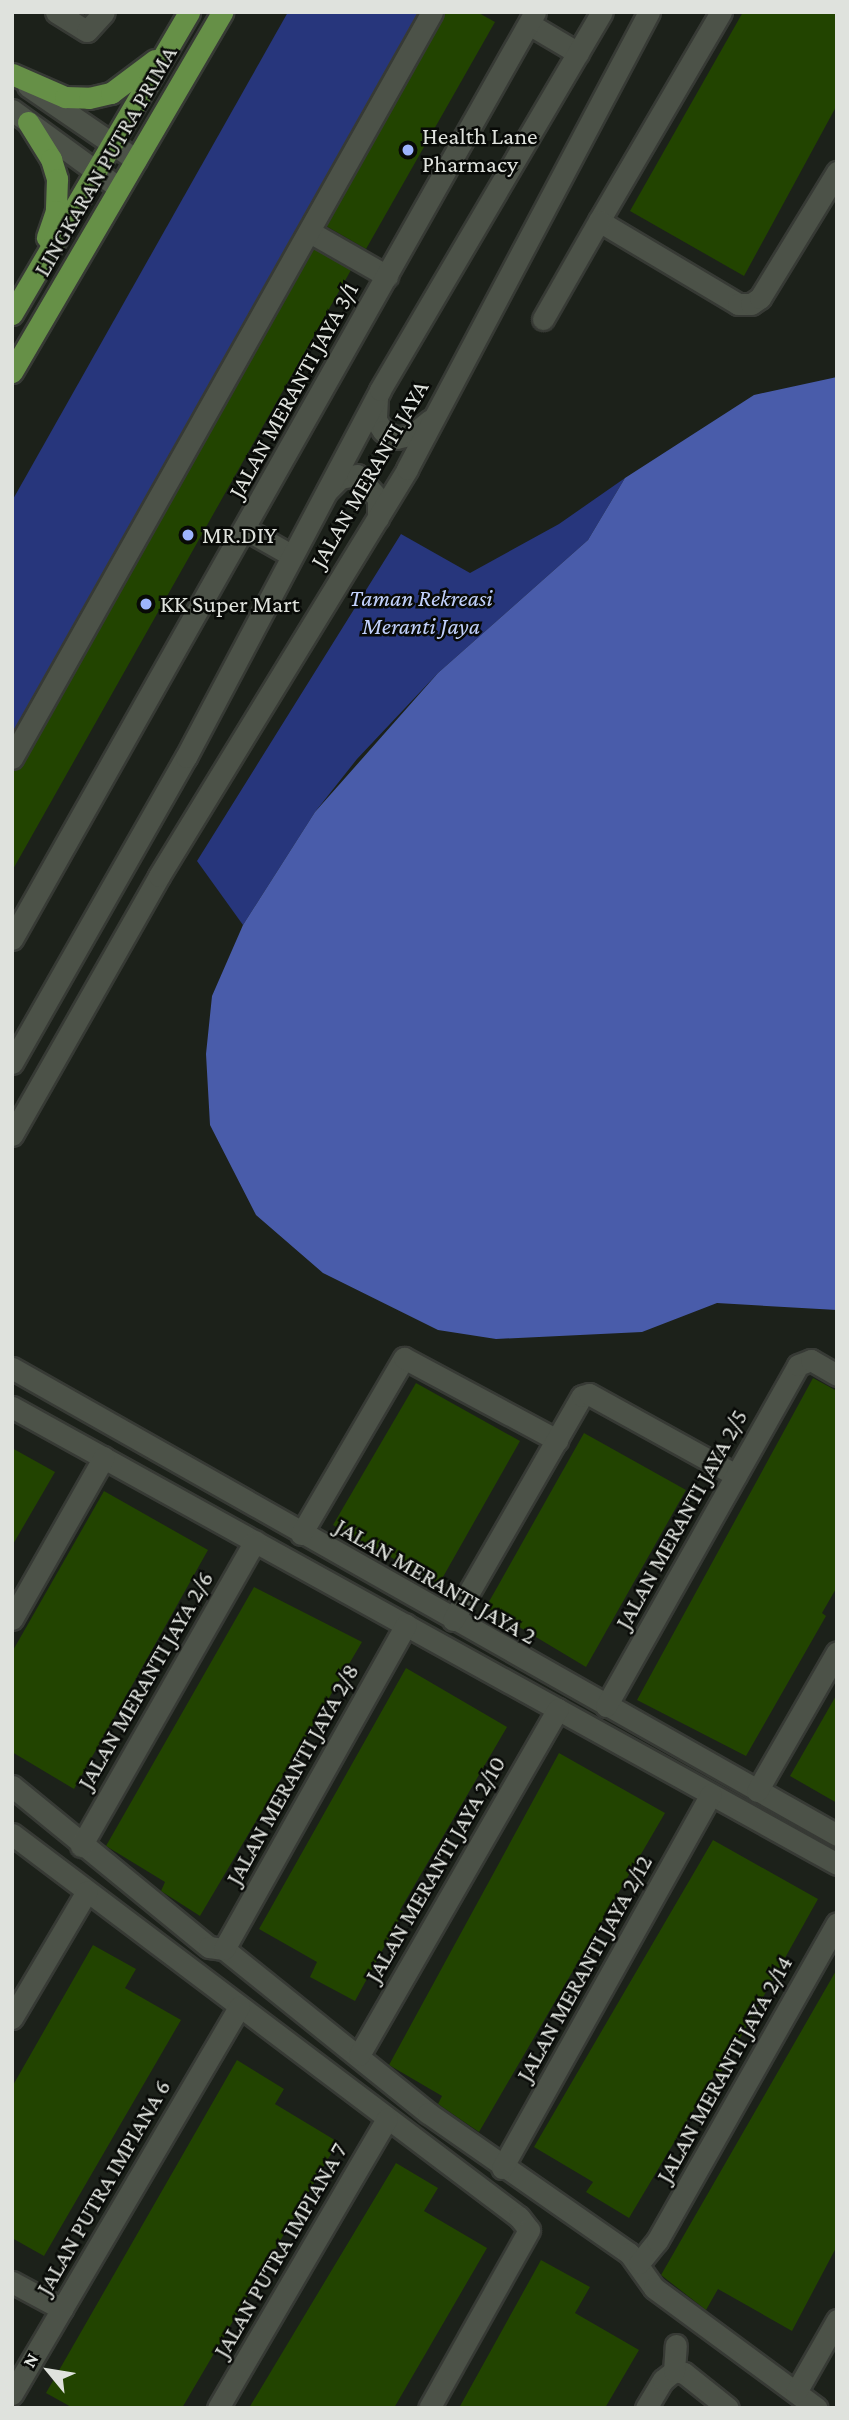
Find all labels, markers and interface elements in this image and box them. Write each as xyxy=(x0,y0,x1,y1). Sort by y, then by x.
street label: LINGKARAN PUTRA PRIMA xyxy=(27,41,183,281)
place label: Health Lane Pharmacy xyxy=(422,122,538,178)
marker: Health Lane Pharmacy xyxy=(400,142,416,158)
street label: JALAN MERANTI JAYA 3/1 xyxy=(222,277,364,503)
street label: JALAN MERANTI JAYA xyxy=(304,375,434,573)
place label: MR.DIY xyxy=(202,521,277,549)
marker: MR.DIY xyxy=(180,527,196,543)
park label: Taman Rekreasi Meranti Jaya xyxy=(349,584,493,640)
place label: KK Super Mart xyxy=(160,590,300,618)
marker: KK Super Mart xyxy=(138,596,154,612)
street label: JALAN MERANTI JAYA 2/5 xyxy=(609,1404,753,1634)
street label: JALAN MERANTI JAYA 2 xyxy=(330,1512,542,1650)
street label: JALAN MERANTI JAYA 2/6 xyxy=(71,1566,219,1794)
street label: JALAN MERANTI JAYA 2/8 xyxy=(219,1658,365,1890)
street label: JALAN MERANTI JAYA 2/10 xyxy=(358,1751,512,1987)
street label: JALAN MERANTI JAYA 2/12 xyxy=(510,1850,658,2086)
street label: JALAN MERANTI JAYA 2/14 xyxy=(650,1950,798,2188)
street label: JALAN PUTRA IMPIANA 6 xyxy=(29,2074,177,2300)
street label: JALAN PUTRA IMPIANA 7 xyxy=(207,2138,353,2362)
north arrow xyxy=(14,2336,84,2406)
text: N xyxy=(18,2349,43,2371)

